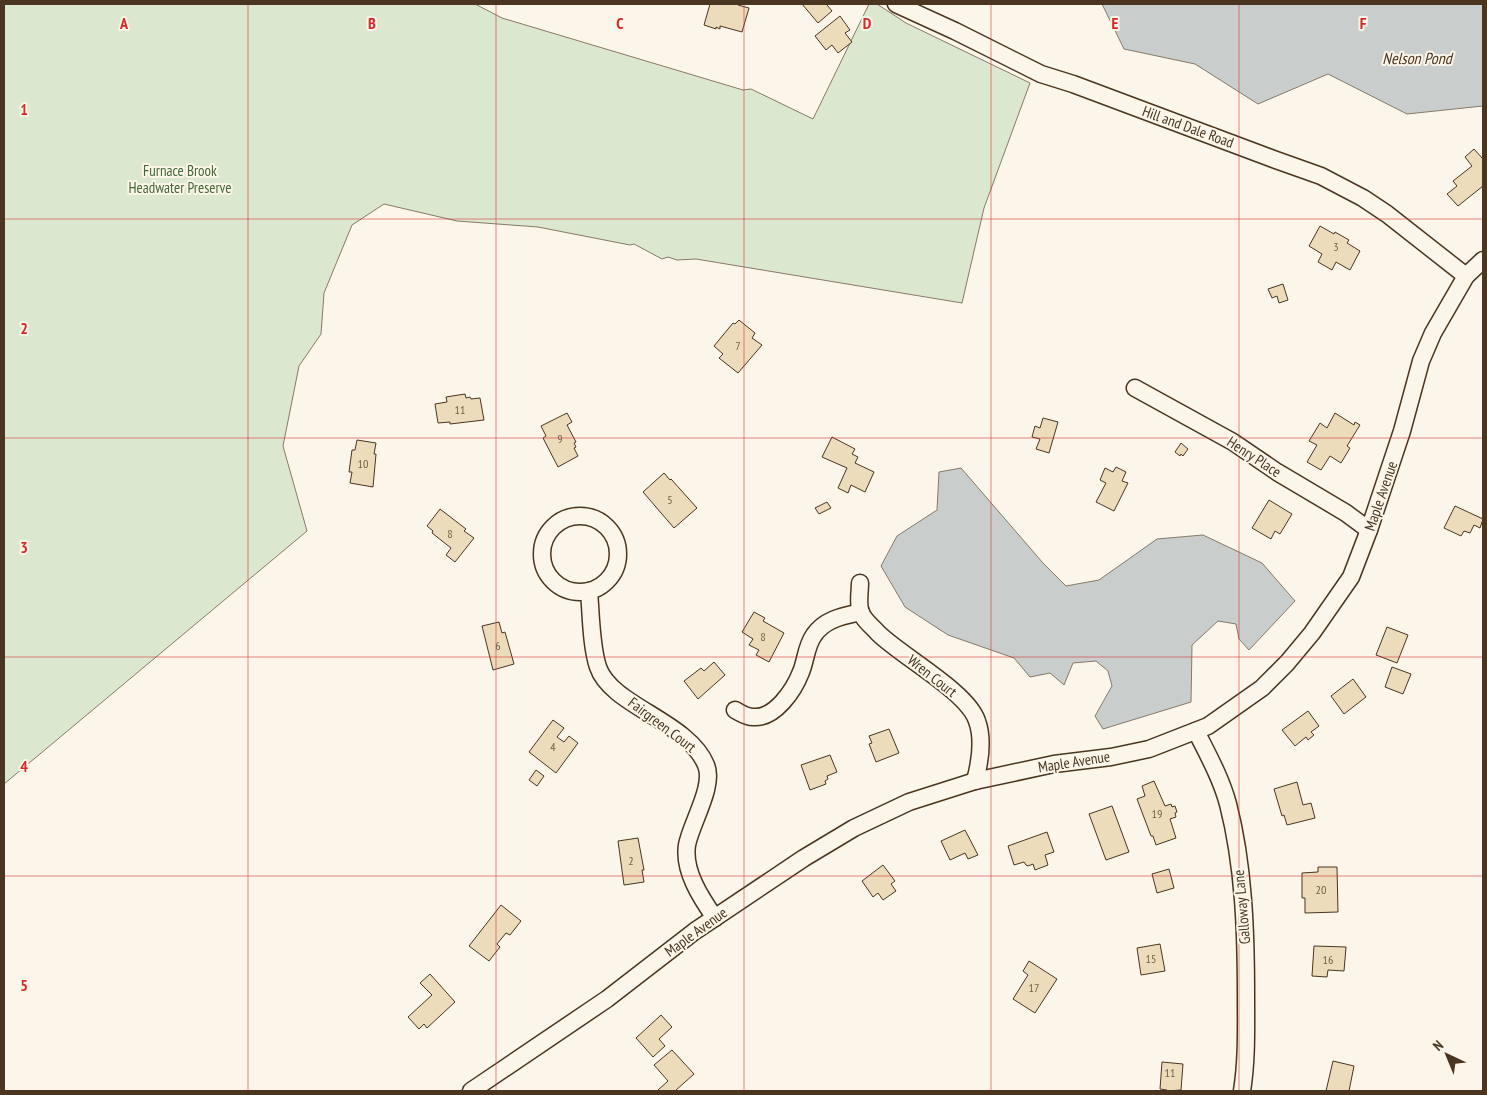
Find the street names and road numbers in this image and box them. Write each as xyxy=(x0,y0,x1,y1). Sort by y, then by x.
street label: Hill and Dale Road xyxy=(1140,101,1237,152)
street label: Henry Place xyxy=(1224,432,1285,481)
street label: Maple Avenue xyxy=(1360,458,1401,533)
street label: Wren Court xyxy=(904,650,961,701)
street label: Fairgreen Court xyxy=(625,693,700,756)
street label: Maple Avenue xyxy=(1037,746,1111,777)
street label: Galloway Lane xyxy=(1229,869,1254,945)
street label: Maple Avenue xyxy=(661,903,731,961)

